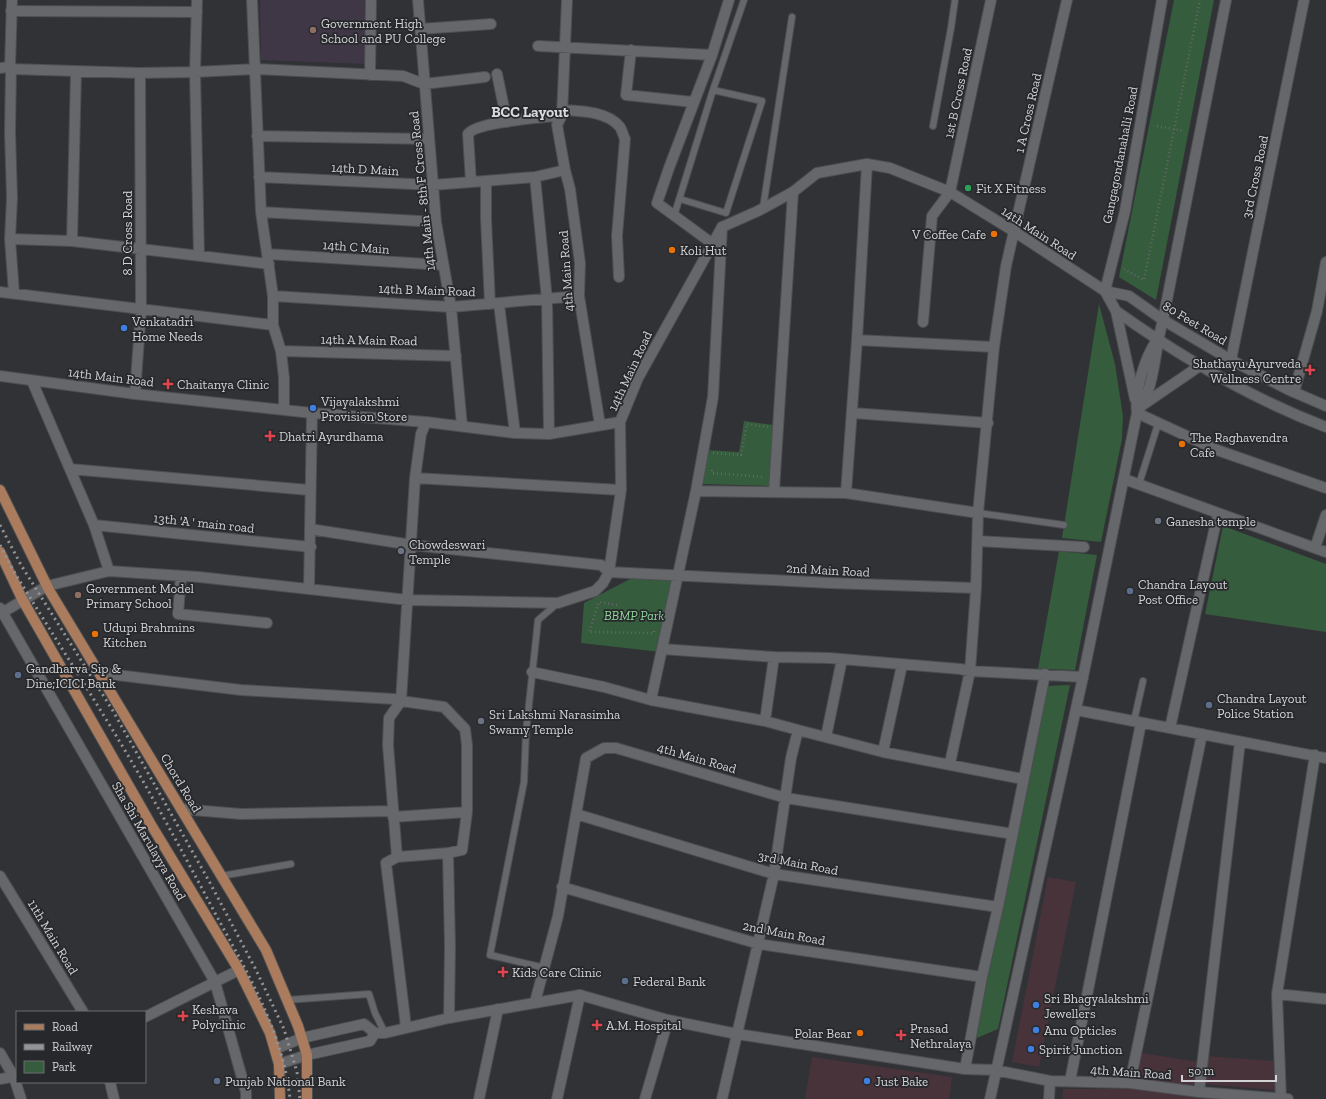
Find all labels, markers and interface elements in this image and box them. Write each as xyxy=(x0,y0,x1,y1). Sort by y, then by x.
place label: Government High School and PU College xyxy=(321,16,446,46)
marker: Government High School and PU College xyxy=(308,25,318,35)
street label: 1st B Cross Road xyxy=(941,46,975,140)
street label: 1 A Cross Road xyxy=(1012,72,1044,154)
street label: Gangagondanahalli Road xyxy=(1099,85,1141,225)
district label: BCC Layout xyxy=(491,103,570,121)
street label: 14th Main - 8th F Cross Road xyxy=(406,110,438,272)
street label: 3rd Cross Road xyxy=(1239,134,1271,220)
street label: 14th D Main xyxy=(331,160,400,178)
place label: Fit X Fitness xyxy=(976,181,1046,196)
marker: Fit X Fitness xyxy=(963,183,973,193)
street label: 8 D Cross Road xyxy=(120,191,135,275)
street label: 14th Main Road xyxy=(999,203,1079,263)
place label: V Coffee Cafe xyxy=(911,227,986,242)
marker: V Coffee Cafe xyxy=(989,229,999,239)
street label: 4th Main Road xyxy=(556,230,576,312)
street label: 14th C Main xyxy=(322,237,390,257)
place label: Koli Hut xyxy=(680,243,727,258)
marker: Koli Hut xyxy=(667,245,677,255)
street label: 14th B Main Road xyxy=(378,281,476,299)
street label: 80 Feet Road xyxy=(1160,298,1230,348)
place label: Venkatadri Home Needs xyxy=(131,314,203,344)
marker: Venkatadri Home Needs xyxy=(119,323,129,333)
street label: 14th Main Road xyxy=(605,329,655,413)
street label: 14th A Main Road xyxy=(320,332,418,348)
place label: Shathayu Ayurveda Wellness Centre xyxy=(1193,356,1302,386)
street label: 14th Main Road xyxy=(67,364,155,390)
marker: Shathayu Ayurveda Wellness Centre xyxy=(1304,364,1316,376)
place label: Chaitanya Clinic xyxy=(177,377,269,392)
marker: Chaitanya Clinic xyxy=(162,378,174,390)
place label: Vijayalakshmi Provision Store xyxy=(320,394,407,424)
marker: Vijayalakshmi Provision Store xyxy=(308,403,318,413)
place label: Dhatri Ayurdhama xyxy=(279,429,384,444)
marker: Dhatri Ayurdhama xyxy=(264,430,276,442)
place label: The Raghavendra Cafe xyxy=(1190,430,1289,460)
marker: The Raghavendra Cafe xyxy=(1177,439,1187,449)
street label: 13th 'A ' main road xyxy=(153,510,255,536)
place label: Ganesha temple xyxy=(1166,514,1256,529)
marker: Ganesha temple xyxy=(1153,516,1163,526)
place label: Chowdeswari Temple xyxy=(409,537,486,567)
marker: Chowdeswari Temple xyxy=(396,546,406,556)
street label: 2nd Main Road xyxy=(786,560,870,580)
place label: Chandra Layout Post Office xyxy=(1138,577,1228,607)
place label: Government Model Primary School xyxy=(86,581,194,611)
marker: Chandra Layout Post Office xyxy=(1125,586,1135,596)
marker: Government Model Primary School xyxy=(73,590,83,600)
park label: BBMP Park xyxy=(604,608,664,623)
place label: Udupi Brahmins Kitchen xyxy=(103,620,195,650)
marker: Udupi Brahmins Kitchen xyxy=(90,629,100,639)
place label: Gandharva Sip & Dine;ICICI Bank xyxy=(26,661,121,691)
marker: Gandharva Sip & Dine;ICICI Bank xyxy=(13,670,23,680)
place label: Chandra Layout Police Station xyxy=(1217,691,1307,721)
marker: Chandra Layout Police Station xyxy=(1204,700,1214,710)
place label: Sri Lakshmi Narasimha Swamy Temple xyxy=(489,707,621,737)
marker: Sri Lakshmi Narasimha Swamy Temple xyxy=(476,716,486,726)
street label: 4th Main Road xyxy=(656,740,738,776)
street label: Chord Road xyxy=(158,751,204,815)
street label: Sha Shi Marulayya Road xyxy=(109,779,189,903)
street label: 3rd Main Road xyxy=(757,848,839,878)
street label: 11th Main Road xyxy=(25,897,81,977)
street label: 2nd Main Road xyxy=(741,918,827,948)
place label: Kids Care Clinic xyxy=(512,965,602,980)
marker: Kids Care Clinic xyxy=(497,966,509,978)
place label: Federal Bank xyxy=(633,974,706,989)
marker: Federal Bank xyxy=(620,976,630,986)
place label: Sri Bhagyalakshmi Jewellers xyxy=(1044,991,1149,1021)
marker: Sri Bhagyalakshmi Jewellers xyxy=(1031,1000,1041,1010)
place label: Keshava Polyclinic xyxy=(192,1002,246,1032)
marker: Keshava Polyclinic xyxy=(177,1010,189,1022)
legend xyxy=(16,1011,146,1083)
place label: A.M. Hospital xyxy=(606,1018,682,1033)
marker: A.M. Hospital xyxy=(591,1019,603,1031)
text: Road xyxy=(52,1020,78,1034)
place label: Prasad Nethralaya xyxy=(910,1021,972,1051)
place label: Anu Opticles xyxy=(1044,1023,1117,1038)
marker: Anu Opticles xyxy=(1031,1025,1041,1035)
place label: Polar Bear xyxy=(795,1026,852,1041)
marker: Polar Bear xyxy=(855,1028,865,1038)
marker: Prasad Nethralaya xyxy=(895,1029,907,1041)
text: Railway xyxy=(52,1040,93,1054)
place label: Spirit Junction xyxy=(1039,1042,1123,1057)
marker: Spirit Junction xyxy=(1026,1044,1036,1054)
scale bar xyxy=(1182,1057,1276,1083)
text: Park xyxy=(52,1060,77,1074)
street label: 4th Main Road xyxy=(1090,1062,1172,1082)
text: 50 m xyxy=(1188,1064,1215,1078)
place label: Punjab National Bank xyxy=(225,1074,346,1090)
place label: Just Bake xyxy=(875,1074,928,1089)
marker: Punjab National Bank xyxy=(212,1076,222,1086)
marker: Just Bake xyxy=(862,1076,872,1086)

